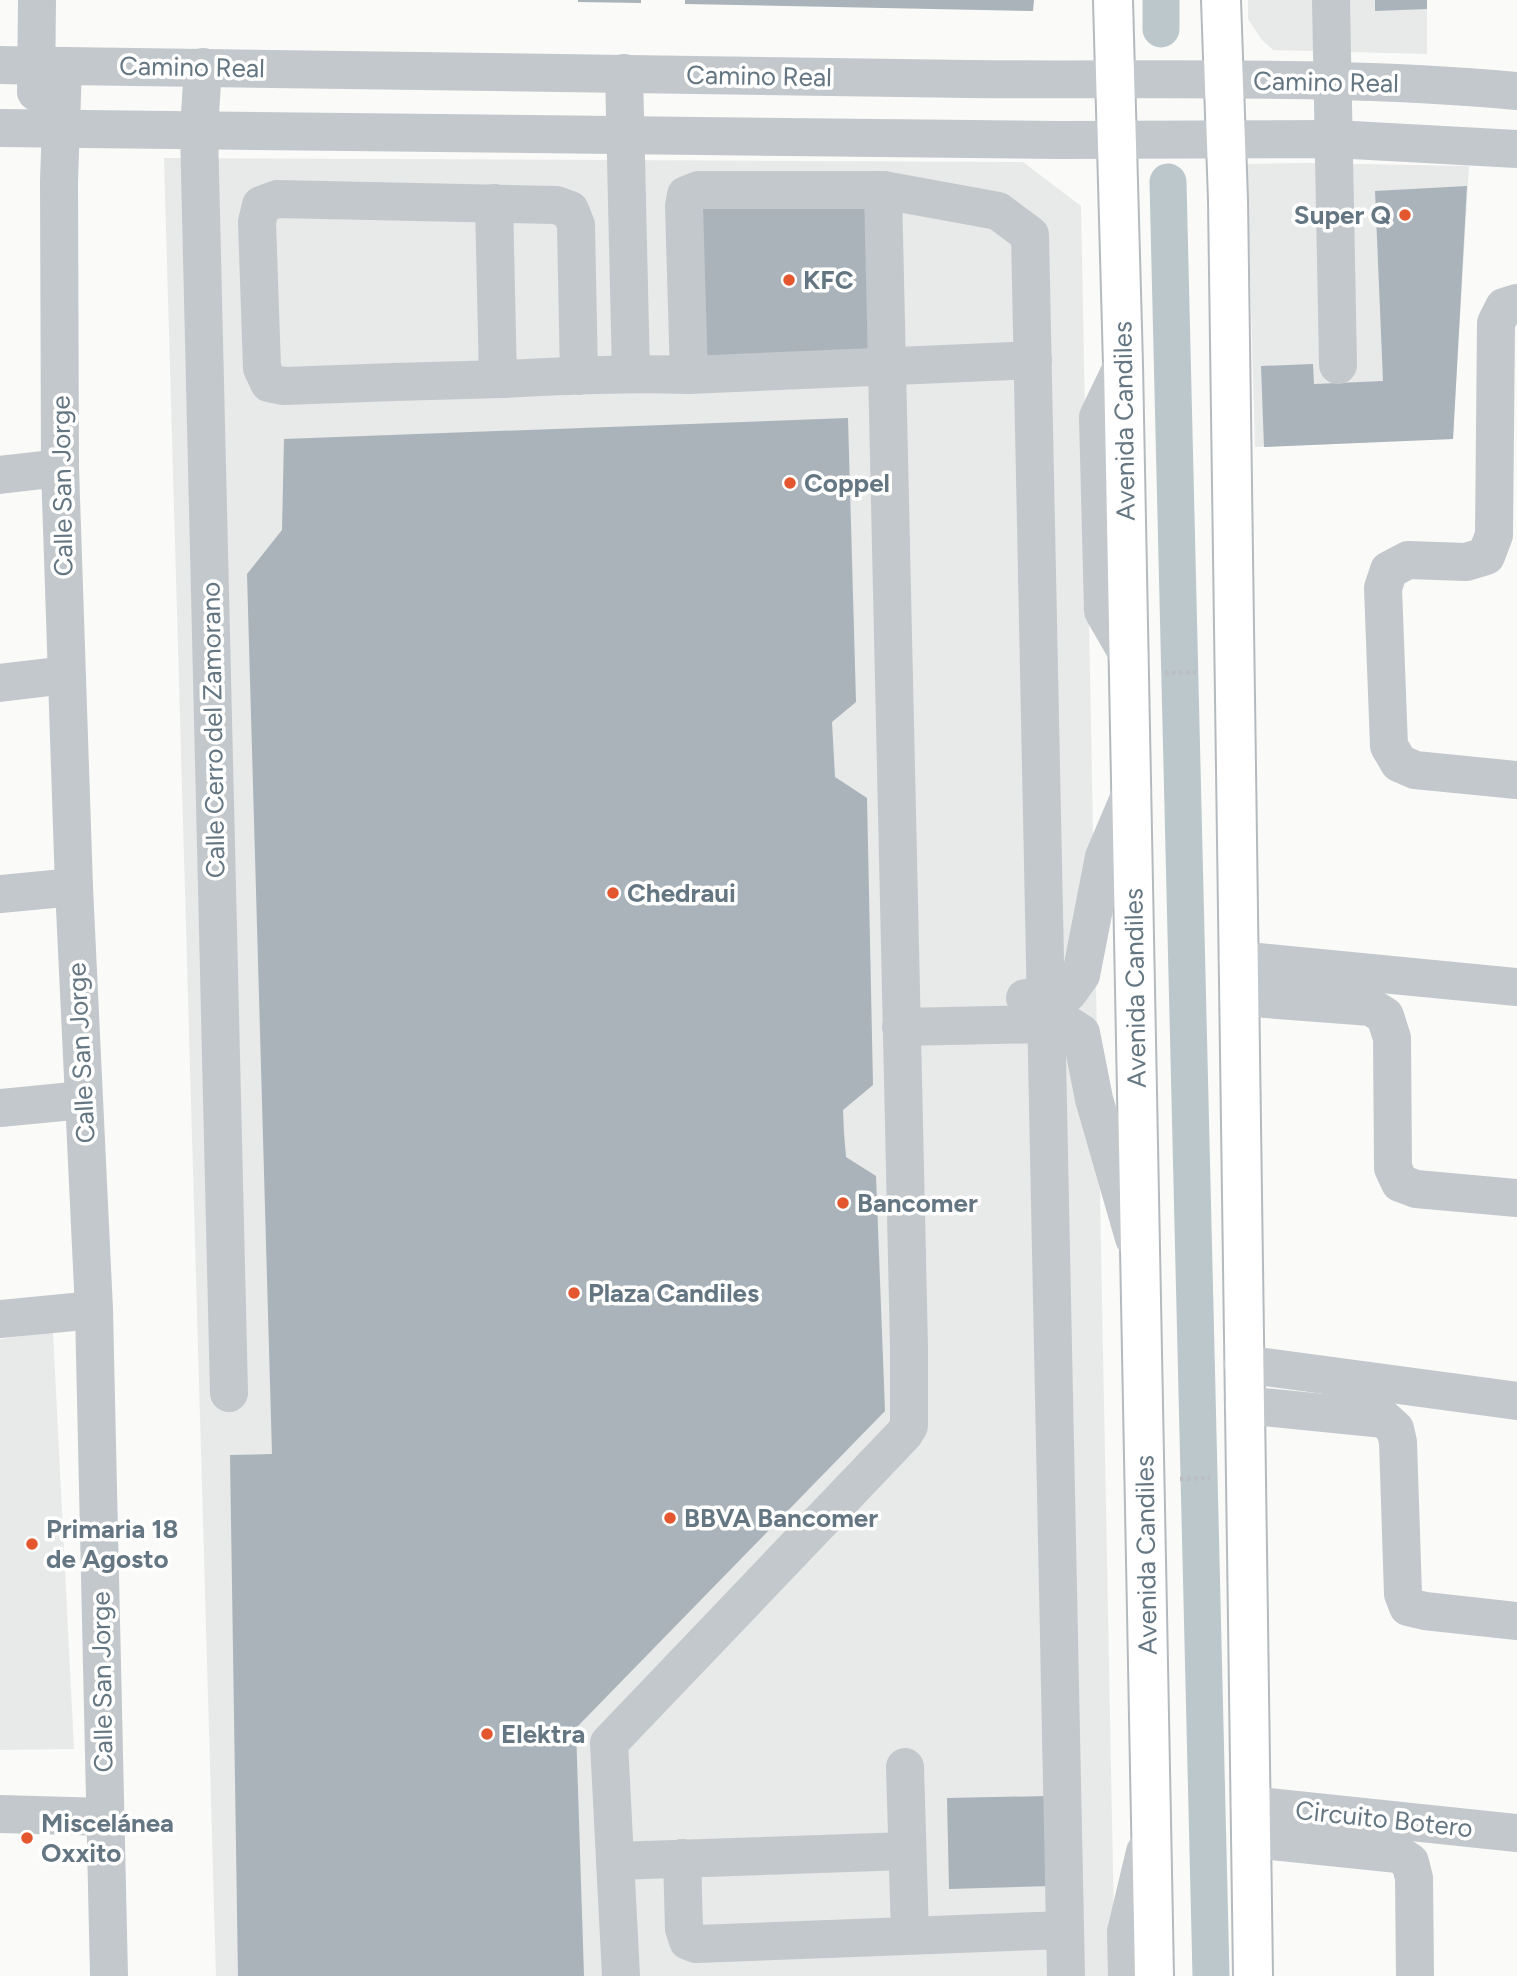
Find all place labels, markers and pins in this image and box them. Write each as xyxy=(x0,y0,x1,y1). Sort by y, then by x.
place label: Super Q xyxy=(1294,199,1391,231)
marker: Super Q xyxy=(1397,207,1413,223)
place label: KFC xyxy=(803,264,854,296)
marker: KFC xyxy=(781,272,797,288)
place label: Coppel xyxy=(804,467,890,499)
marker: Coppel xyxy=(782,475,798,491)
place label: Chedraui xyxy=(627,877,736,909)
marker: Chedraui xyxy=(605,885,621,901)
place label: Bancomer xyxy=(857,1187,978,1219)
marker: Bancomer xyxy=(835,1195,851,1211)
place label: Plaza Candiles xyxy=(588,1277,759,1309)
marker: Plaza Candiles xyxy=(566,1285,582,1301)
place label: BBVA Bancomer xyxy=(684,1502,878,1534)
marker: BBVA Bancomer xyxy=(662,1510,678,1526)
place label: Primaria 18 de Agosto xyxy=(46,1513,178,1575)
marker: Primaria 18 de Agosto xyxy=(24,1536,40,1552)
place label: Elektra xyxy=(501,1718,585,1750)
marker: Elektra xyxy=(479,1726,495,1742)
place label: Miscelánea Oxxito xyxy=(41,1807,174,1869)
marker: Miscelánea Oxxito xyxy=(19,1830,35,1846)

